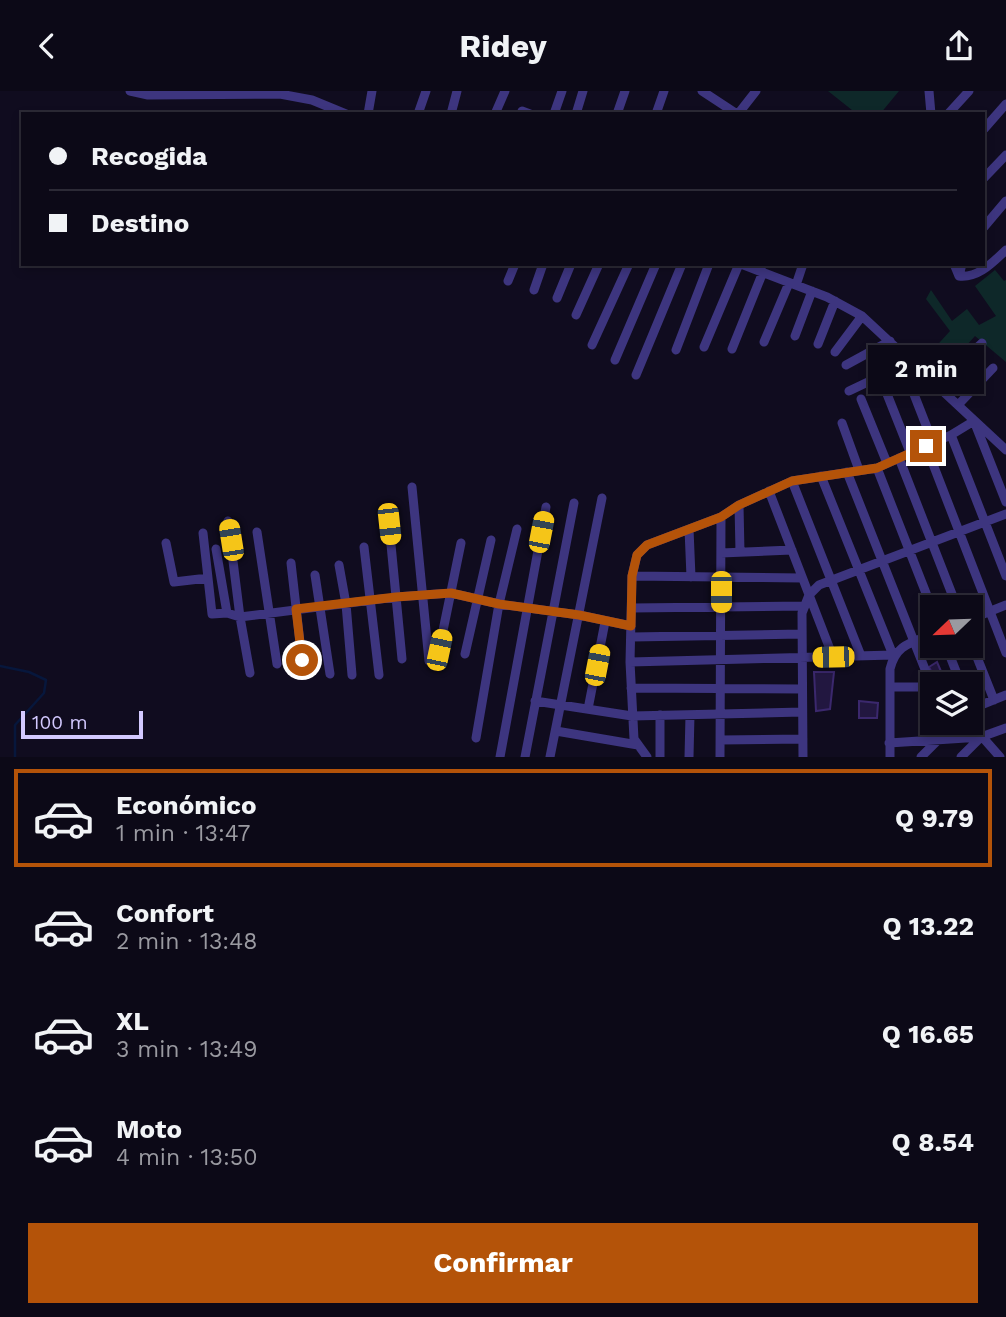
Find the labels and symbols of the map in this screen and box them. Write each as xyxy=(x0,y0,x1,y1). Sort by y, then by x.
callout: 2 min xyxy=(868,345,984,393)
route end xyxy=(910,430,942,462)
car xyxy=(377,502,402,546)
car xyxy=(527,509,556,555)
car xyxy=(218,518,245,562)
car xyxy=(711,571,732,613)
north arrow xyxy=(920,595,984,658)
car xyxy=(425,627,454,673)
car xyxy=(583,642,612,688)
route start xyxy=(286,644,318,676)
car xyxy=(812,646,855,668)
scale bar xyxy=(21,708,144,740)

